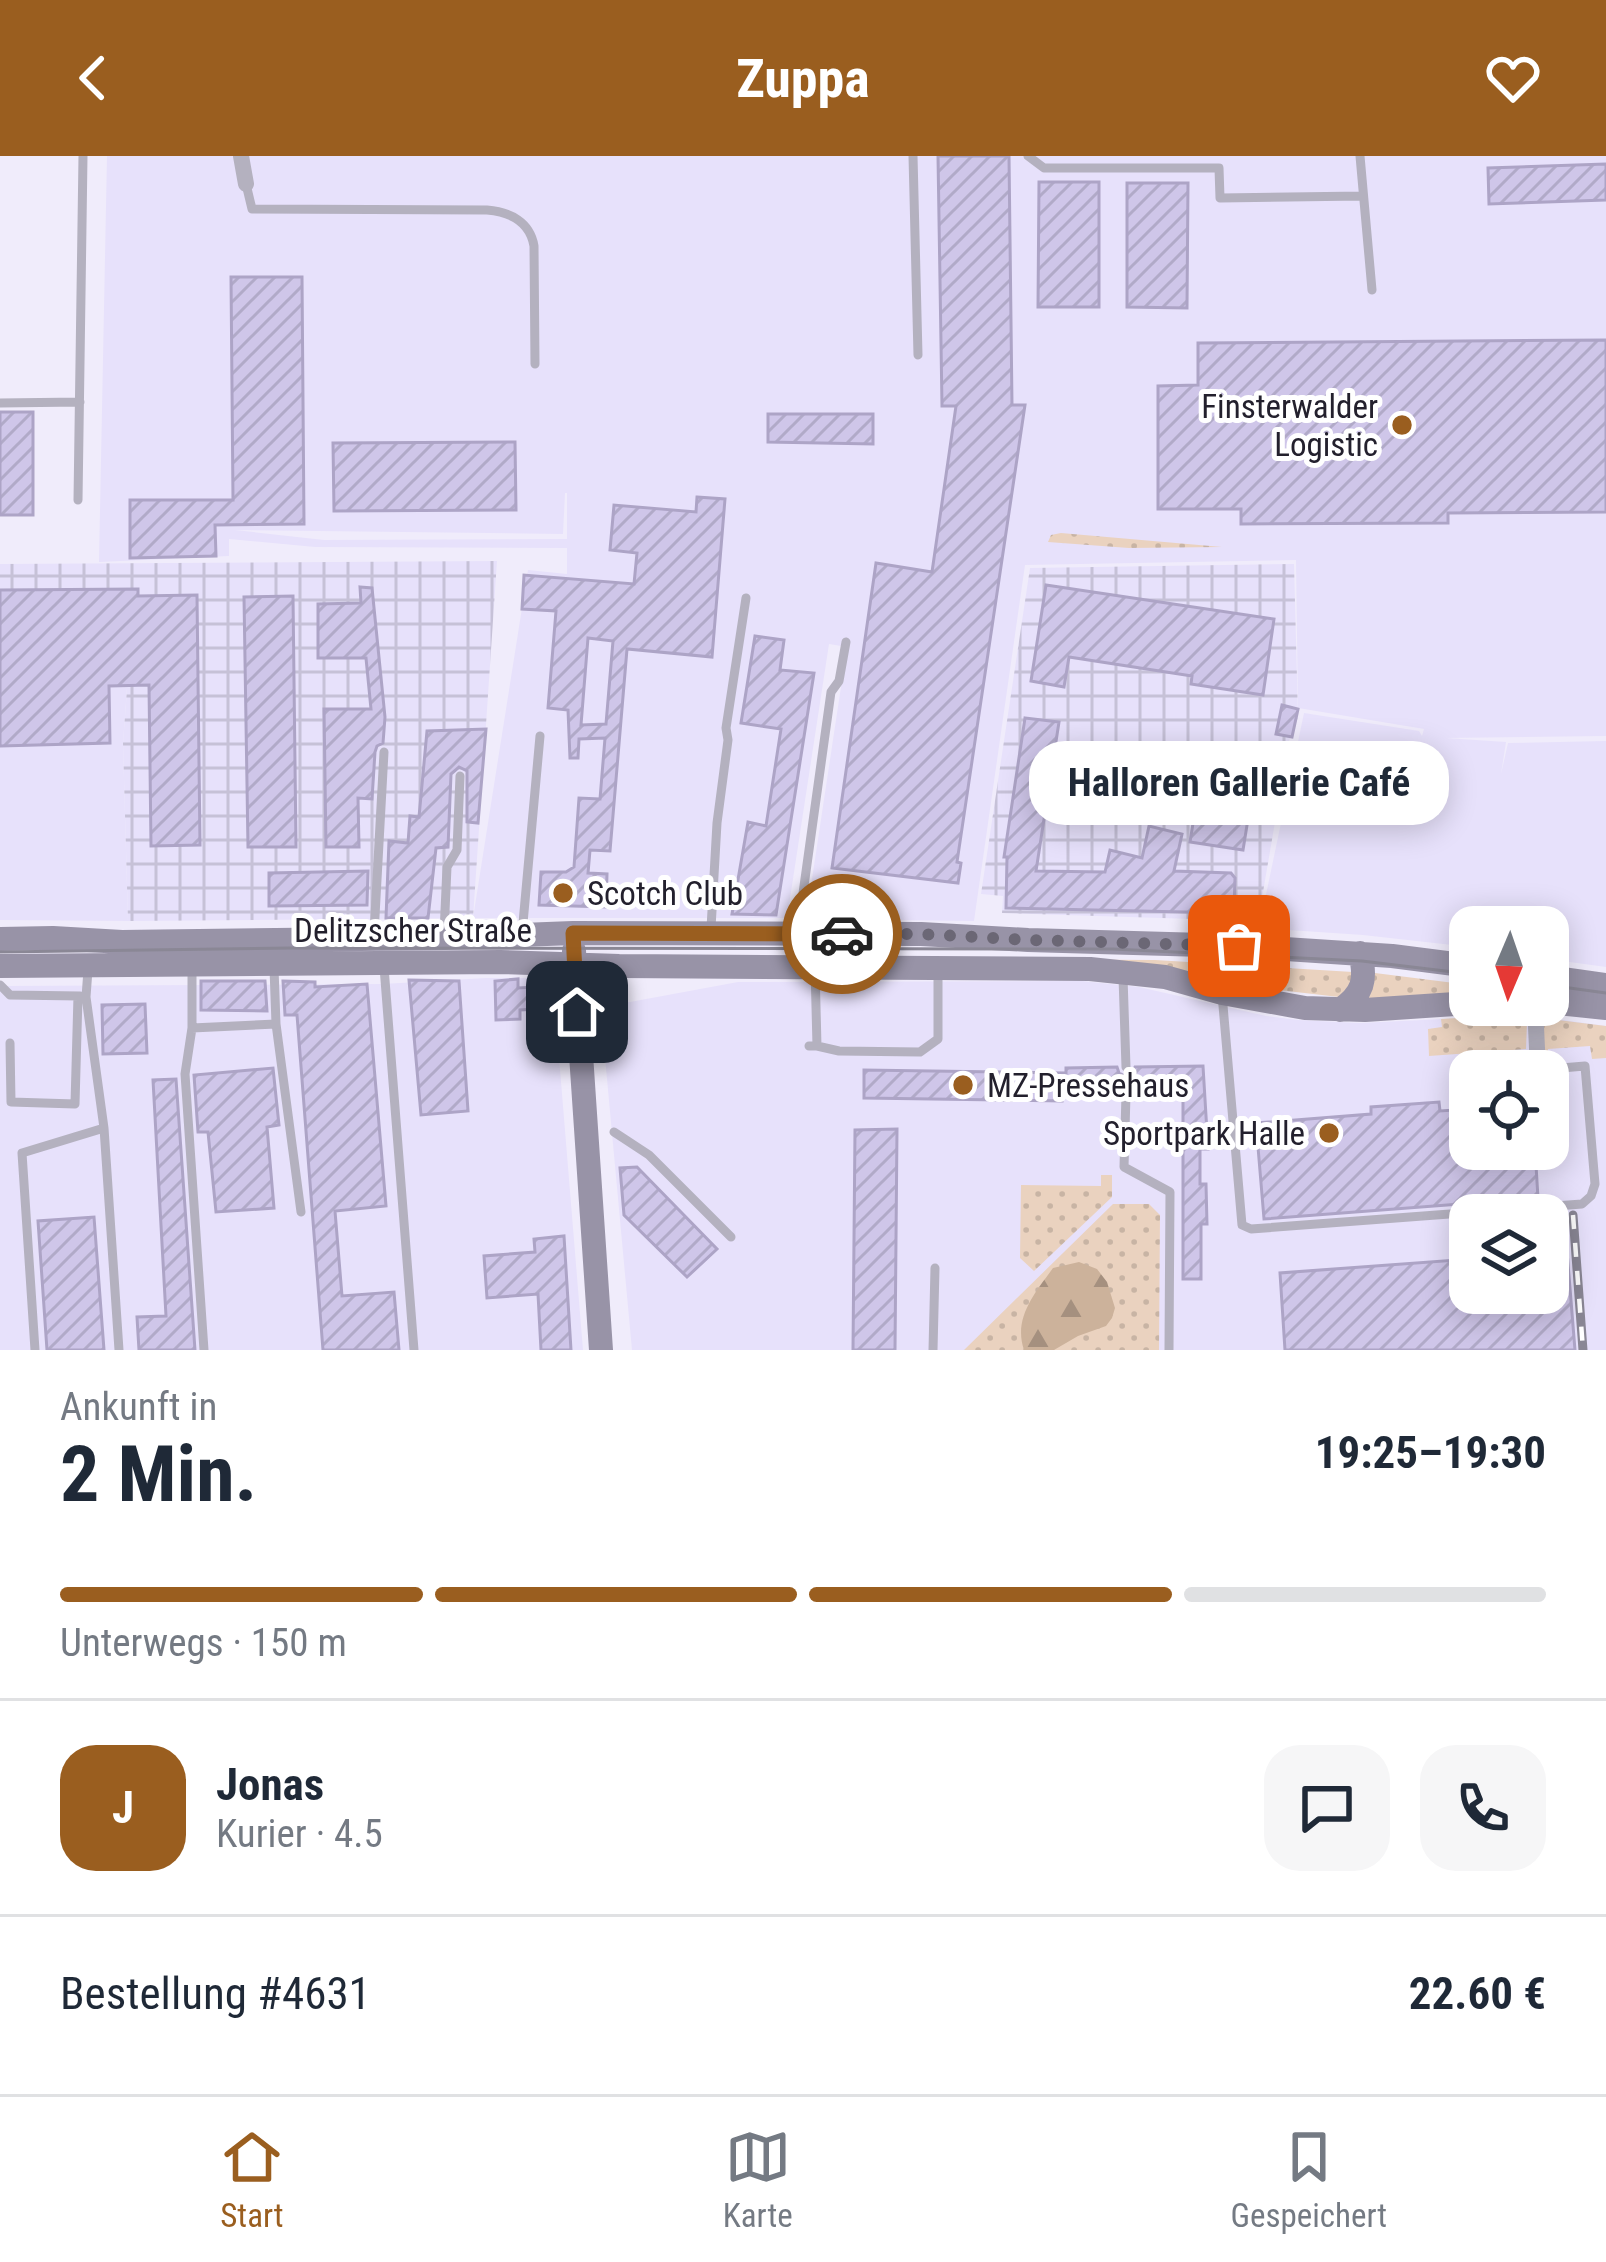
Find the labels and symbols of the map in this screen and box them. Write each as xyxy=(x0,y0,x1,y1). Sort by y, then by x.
place label: Finsterwalder Logistic xyxy=(1201,387,1378,464)
marker: Finsterwalder Logistic xyxy=(1389,412,1415,438)
callout: Halloren Gallerie Café xyxy=(1029,742,1449,826)
place label: Scotch Club xyxy=(587,874,743,913)
courier xyxy=(782,874,902,994)
marker: Scotch Club xyxy=(550,880,576,906)
pin xyxy=(1188,895,1290,997)
north arrow xyxy=(1449,906,1569,1026)
street label: Delitzscher Straße xyxy=(294,911,532,950)
pin xyxy=(526,961,628,1063)
place label: MZ-Pressehaus xyxy=(987,1066,1189,1105)
marker: MZ-Pressehaus xyxy=(950,1072,976,1098)
place label: Sportpark Halle xyxy=(1103,1114,1305,1153)
marker: Sportpark Halle xyxy=(1316,1120,1342,1146)

